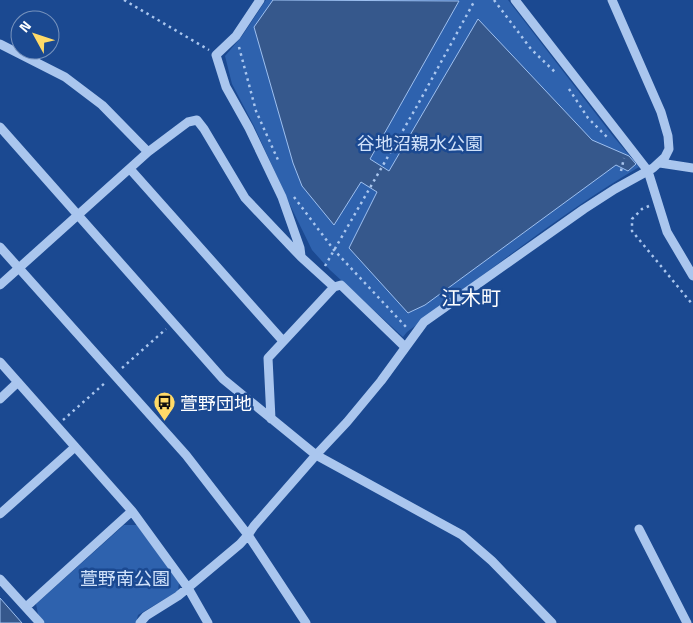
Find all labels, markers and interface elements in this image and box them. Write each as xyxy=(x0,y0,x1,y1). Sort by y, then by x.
north arrow xyxy=(10,10,60,60)
text: N xyxy=(13,16,36,37)
park label: 谷地沼親水公園 xyxy=(357,130,483,157)
district label: 江木町 xyxy=(441,282,501,313)
place label: 萱野団地 xyxy=(180,390,252,417)
bus stop icon: 萱野団地 xyxy=(152,391,176,422)
park label: 萱野南公園 xyxy=(80,565,170,592)

